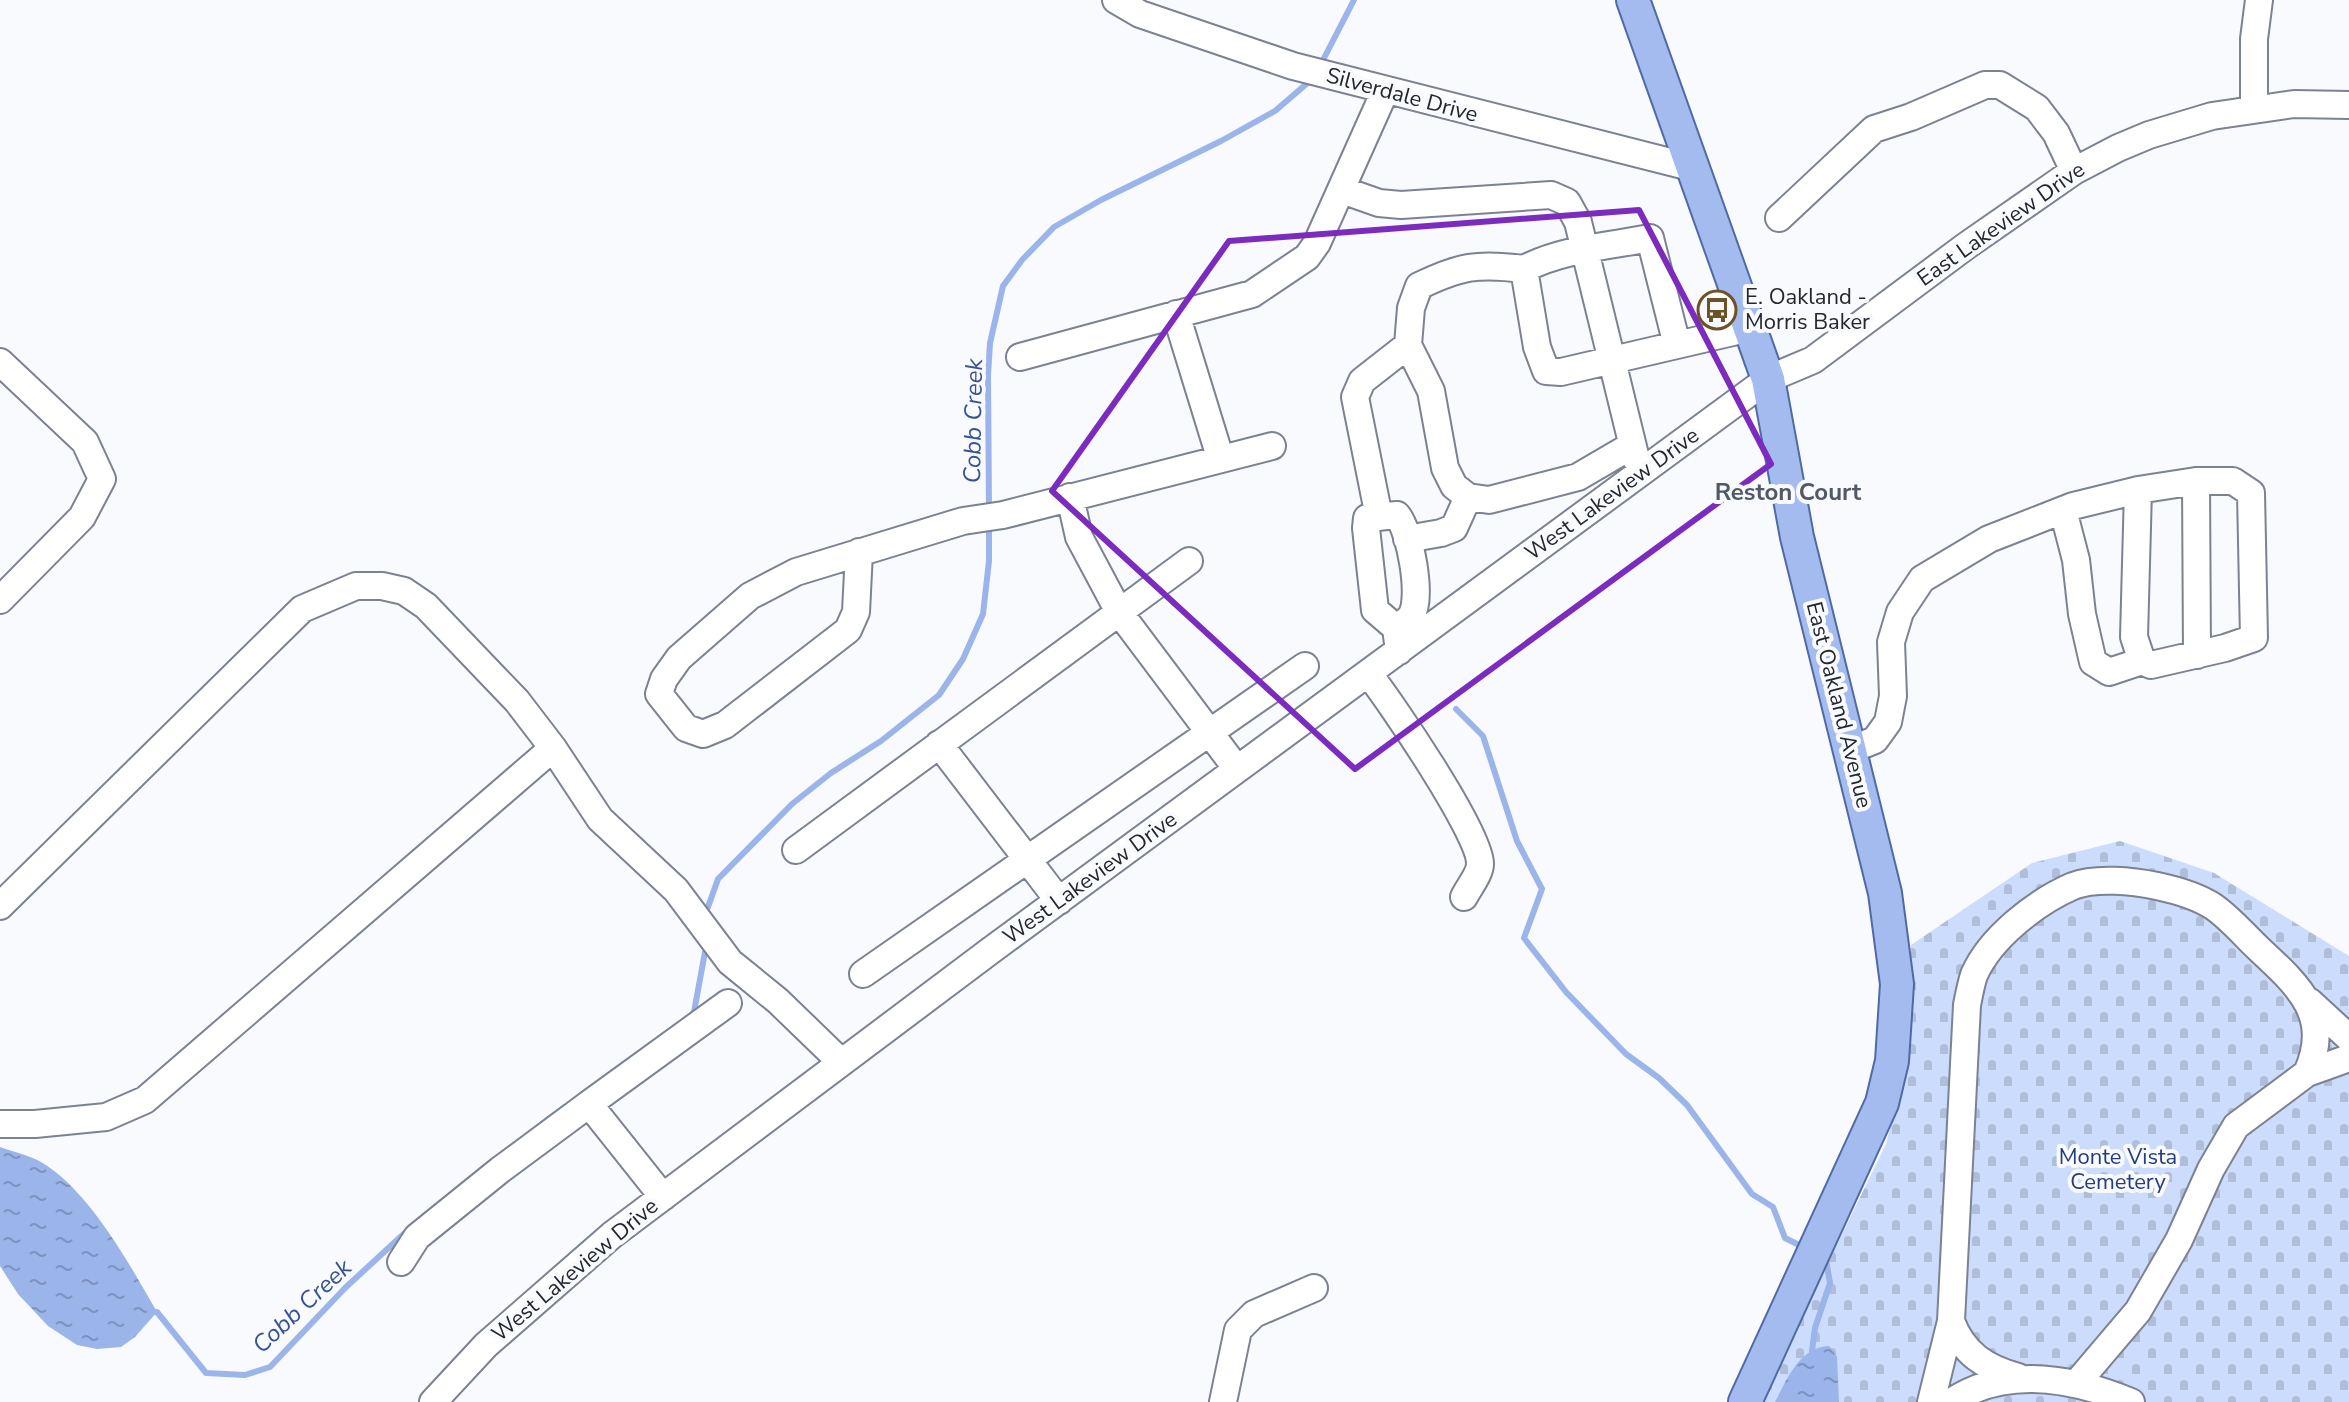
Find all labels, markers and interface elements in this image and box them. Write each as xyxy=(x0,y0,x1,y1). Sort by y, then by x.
street label: Silverdale Drive xyxy=(1323,60,1481,130)
street label: East Lakeview Drive xyxy=(1911,155,2091,293)
place label: E. Oakland - Morris Baker xyxy=(1745,282,1870,337)
bus stop icon: E. Oakland - Morris Baker xyxy=(1696,289,1738,331)
water label: Cobb Creek xyxy=(956,357,990,484)
street label: West Lakeview Drive xyxy=(1519,421,1705,567)
district label: Reston Court xyxy=(1715,476,1862,508)
street label: East Oakland Avenue xyxy=(1799,599,1879,811)
street label: West Lakeview Drive xyxy=(997,805,1183,951)
park label: Monte Vista Cemetery xyxy=(2059,1142,2177,1197)
street label: West Lakeview Drive xyxy=(485,1191,665,1349)
water label: Cobb Creek xyxy=(245,1251,359,1360)

